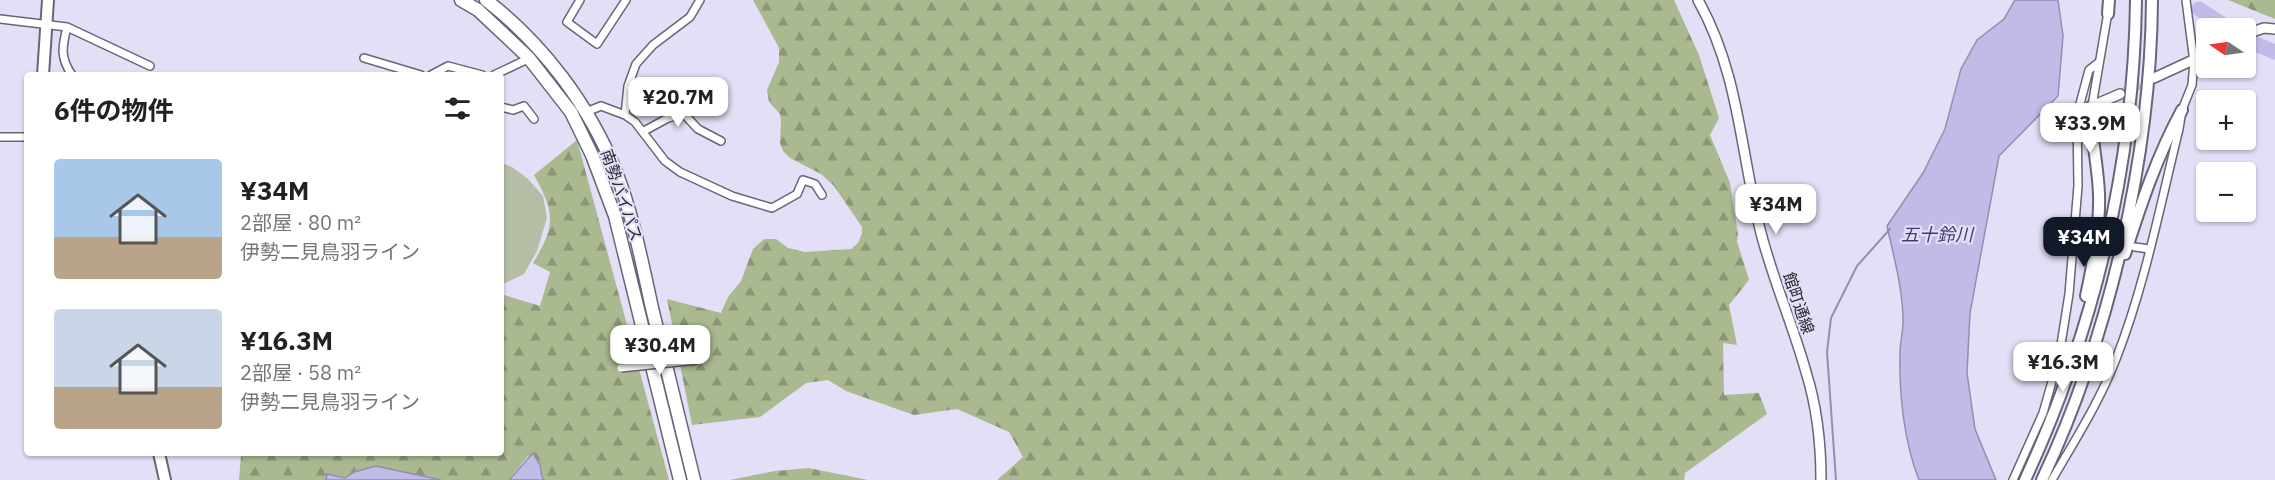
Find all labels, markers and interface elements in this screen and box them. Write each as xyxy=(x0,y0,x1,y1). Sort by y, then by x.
north arrow xyxy=(2196,18,2256,78)
map controls xyxy=(2196,18,2256,222)
pin: ¥20.7M xyxy=(629,77,727,128)
text: ¥20.7M xyxy=(642,83,714,110)
button: + xyxy=(2196,90,2256,150)
icon: filters xyxy=(441,92,474,125)
text: 6件の物件 xyxy=(54,93,174,127)
pin: ¥33.9M xyxy=(2041,103,2139,154)
text: ¥33.9M xyxy=(2054,109,2126,136)
street label: 南勢バイパス xyxy=(597,147,647,243)
button: − xyxy=(2196,162,2256,222)
text: ¥34M xyxy=(240,173,309,207)
icon: home xyxy=(102,183,174,255)
pin: ¥34M xyxy=(1740,184,1812,235)
text: ¥34M xyxy=(1749,190,1803,217)
text: 2部屋 · 80 m² xyxy=(240,209,361,236)
pin: ¥34M xyxy=(2048,217,2120,268)
water label: 五十鈴川 xyxy=(1901,223,1975,246)
text: ¥34M xyxy=(2057,223,2111,250)
text: 伊勢二見鳥羽ライン xyxy=(240,238,420,265)
street label: 館町通線 xyxy=(1779,269,1819,337)
text: ¥16.3M xyxy=(240,323,333,357)
pin: ¥30.4M xyxy=(611,325,709,376)
text: ¥30.4M xyxy=(624,331,696,358)
icon: home xyxy=(102,333,174,405)
pin: ¥16.3M xyxy=(2014,342,2112,393)
text: ¥16.3M xyxy=(2027,348,2099,375)
text: 2部屋 · 58 m² xyxy=(240,359,361,386)
text: 伊勢二見鳥羽ライン xyxy=(240,388,420,415)

